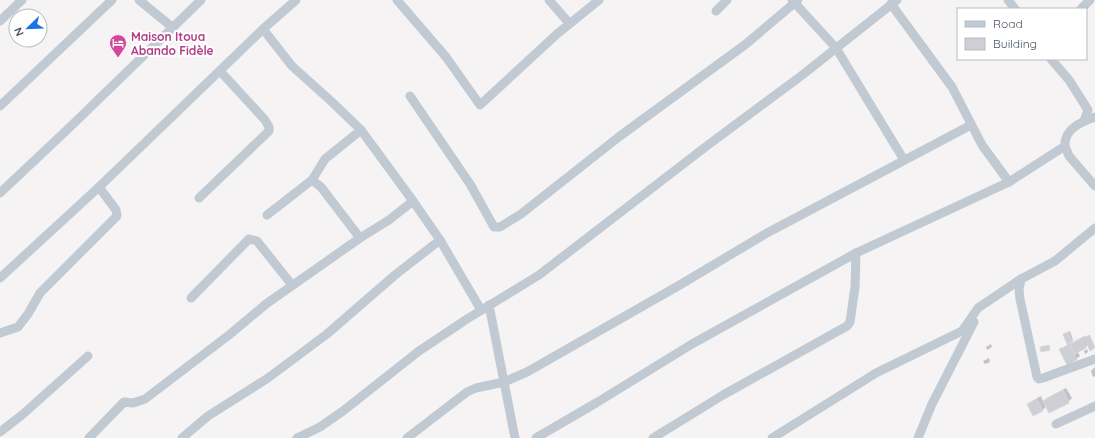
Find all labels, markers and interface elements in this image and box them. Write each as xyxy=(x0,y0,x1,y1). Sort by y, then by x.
north arrow xyxy=(8,8,48,48)
legend xyxy=(957,8,1087,60)
text: Road xyxy=(993,16,1023,31)
text: N xyxy=(11,25,27,38)
place label: Maison Itoua Abando Fidèle xyxy=(131,29,214,58)
hotel icon: Maison Itoua Abando Fidèle xyxy=(108,33,128,58)
text: Building xyxy=(993,36,1037,51)

